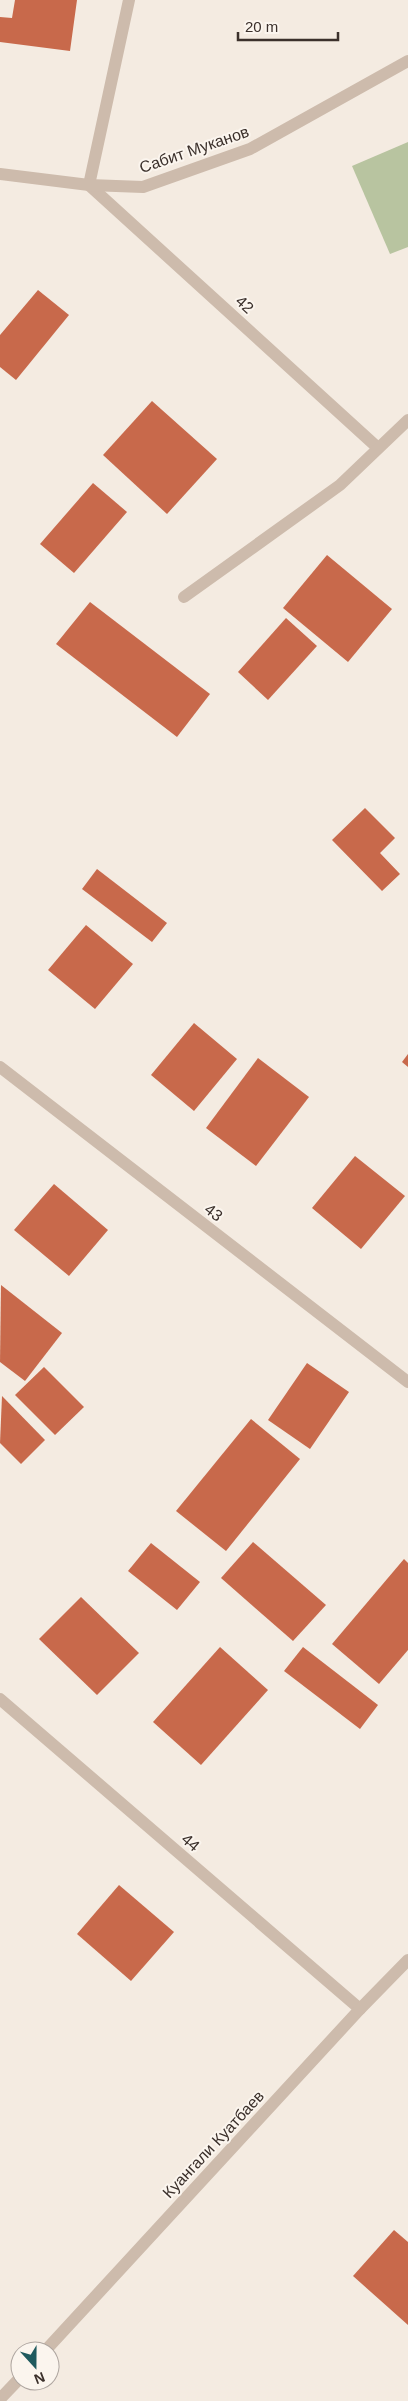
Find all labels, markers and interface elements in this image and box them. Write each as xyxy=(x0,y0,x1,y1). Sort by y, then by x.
scale bar xyxy=(238,10,338,42)
text: 20 m xyxy=(245,18,278,35)
street label: Сабит Муканов xyxy=(137,123,251,176)
street label: 42 xyxy=(232,292,257,317)
street label: 43 xyxy=(201,1200,226,1225)
street label: 44 xyxy=(178,1830,203,1855)
street label: Куангали Куатбаев xyxy=(159,2087,267,2201)
north arrow xyxy=(10,2341,60,2391)
text: N xyxy=(32,2369,47,2387)

